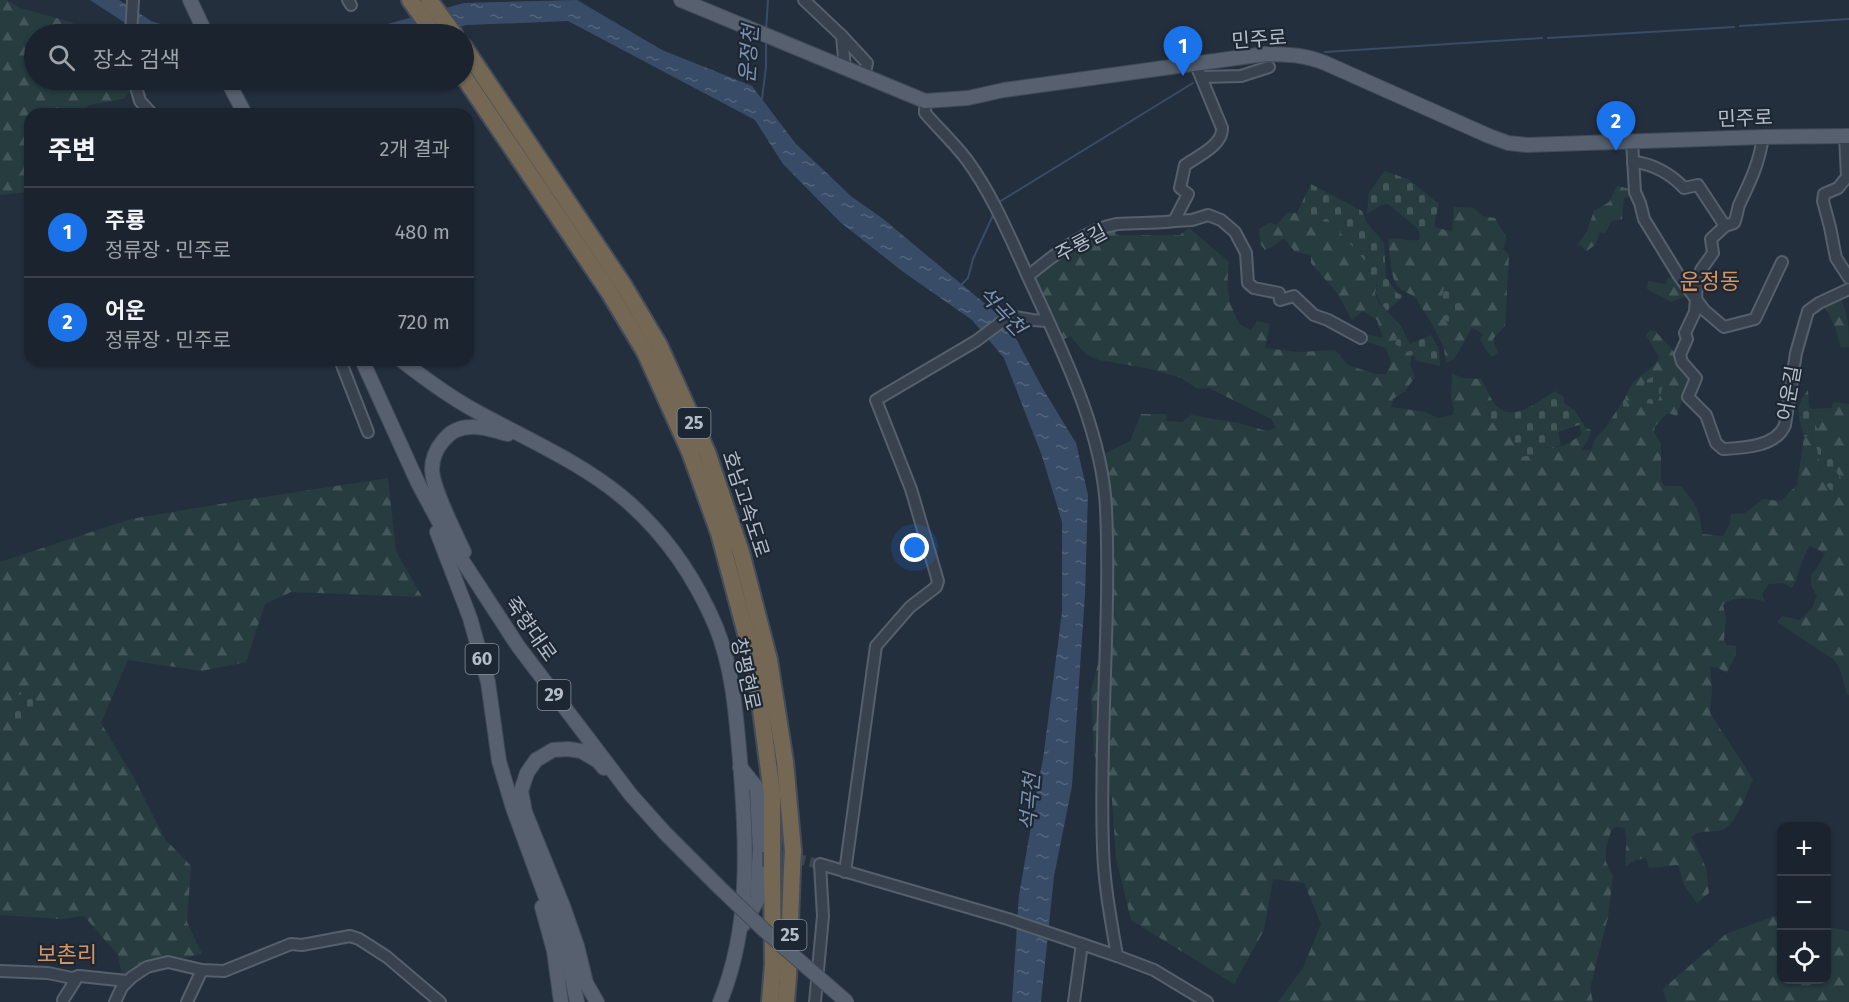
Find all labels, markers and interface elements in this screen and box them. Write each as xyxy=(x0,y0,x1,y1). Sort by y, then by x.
water label: 운정천 xyxy=(734,22,764,84)
search box xyxy=(24,24,474,90)
street label: 민주로 xyxy=(1231,25,1287,53)
pin: 1 xyxy=(1164,26,1202,76)
icon: search xyxy=(45,41,78,74)
text: 장소 검색 xyxy=(93,46,180,73)
pin: 2 xyxy=(1596,102,1636,151)
street label: 민주로 xyxy=(1717,105,1773,131)
text: 주변 xyxy=(48,135,96,166)
text: 2개 결과 xyxy=(380,137,450,161)
text: 주룡 xyxy=(105,207,145,234)
street label: 주룡길 xyxy=(1051,219,1111,267)
text: 1 xyxy=(63,220,72,244)
text: 480 m xyxy=(395,220,450,244)
text: 정류장 · 민주로 xyxy=(105,238,231,262)
district label: 운정동 xyxy=(1680,268,1740,295)
water label: 석곡천 xyxy=(973,281,1033,343)
text: 어운 xyxy=(105,297,145,324)
text: 2 xyxy=(62,310,73,334)
text: 720 m xyxy=(398,310,450,334)
text: 정류장 · 민주로 xyxy=(105,328,231,352)
street label: 어운길 xyxy=(1772,364,1806,422)
road number: 25 xyxy=(678,408,710,438)
street label: 호남고속도로 xyxy=(718,448,774,560)
your location xyxy=(900,533,929,562)
street label: 죽향대로 xyxy=(500,592,562,666)
street label: 창평현로 xyxy=(727,636,765,712)
road number: 60 xyxy=(466,644,498,674)
road number: 29 xyxy=(538,680,570,710)
water label: 석곡천 xyxy=(1015,769,1046,832)
map controls xyxy=(1777,822,1831,984)
button: + xyxy=(1777,822,1831,876)
button: − xyxy=(1777,876,1831,930)
road number: 25 xyxy=(774,920,806,950)
button: locate xyxy=(1777,930,1831,984)
district label: 보촌리 xyxy=(37,941,97,968)

